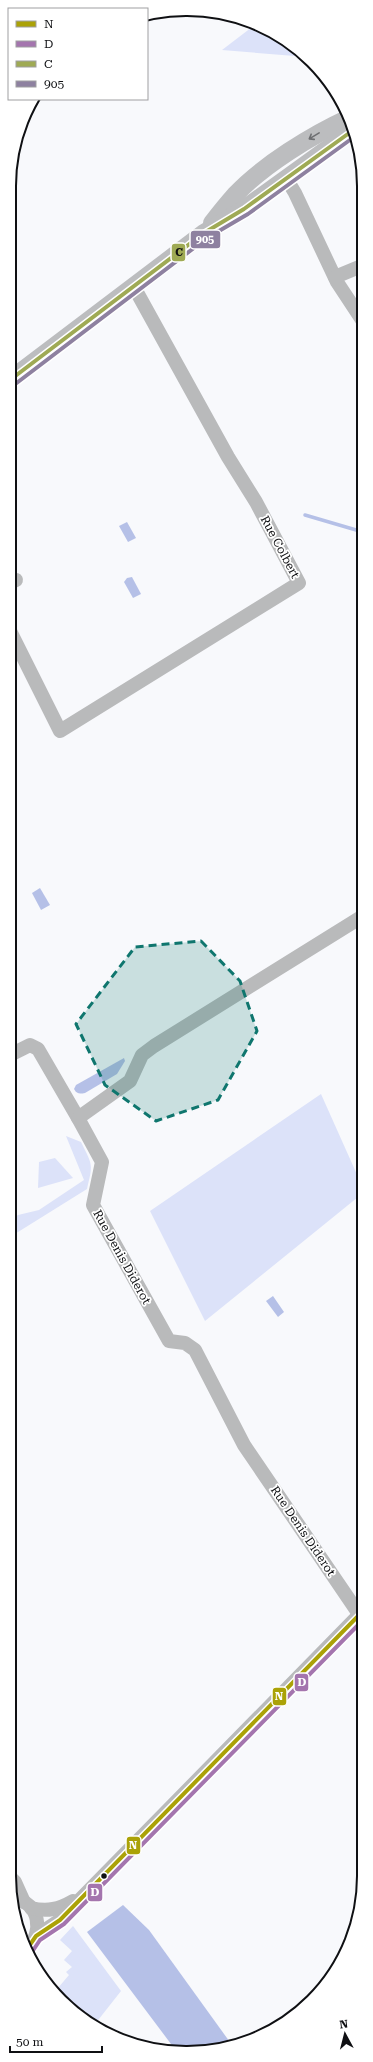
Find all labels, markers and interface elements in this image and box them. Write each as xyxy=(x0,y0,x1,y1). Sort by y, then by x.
legend xyxy=(8,8,148,100)
text: N xyxy=(44,17,54,31)
text: D xyxy=(44,37,53,51)
text: C xyxy=(44,57,53,71)
text: 905 xyxy=(44,77,64,91)
one-way arrow xyxy=(308,133,320,141)
line badge: 905 xyxy=(190,230,221,249)
text: 905 xyxy=(196,233,214,246)
line badge: C xyxy=(171,243,186,262)
text: C xyxy=(175,246,183,259)
street label: Rue Colbert xyxy=(258,513,303,581)
street label: Rue Denis Diderot xyxy=(90,1207,154,1307)
street label: Rue Denis Diderot xyxy=(268,1483,339,1579)
line badge: D xyxy=(294,1673,309,1692)
text: D xyxy=(298,1676,307,1689)
line badge: N xyxy=(272,1687,287,1706)
text: N xyxy=(275,1690,284,1703)
line badge: N xyxy=(126,1836,141,1855)
text: N xyxy=(129,1839,138,1852)
unlabelled marker xyxy=(99,1871,109,1881)
line badge: D xyxy=(87,1883,103,1902)
text: D xyxy=(91,1886,100,1899)
north arrow xyxy=(325,2014,365,2054)
text: N xyxy=(339,2018,349,2032)
scale bar xyxy=(10,2028,102,2054)
text: 50 m xyxy=(16,2035,43,2049)

